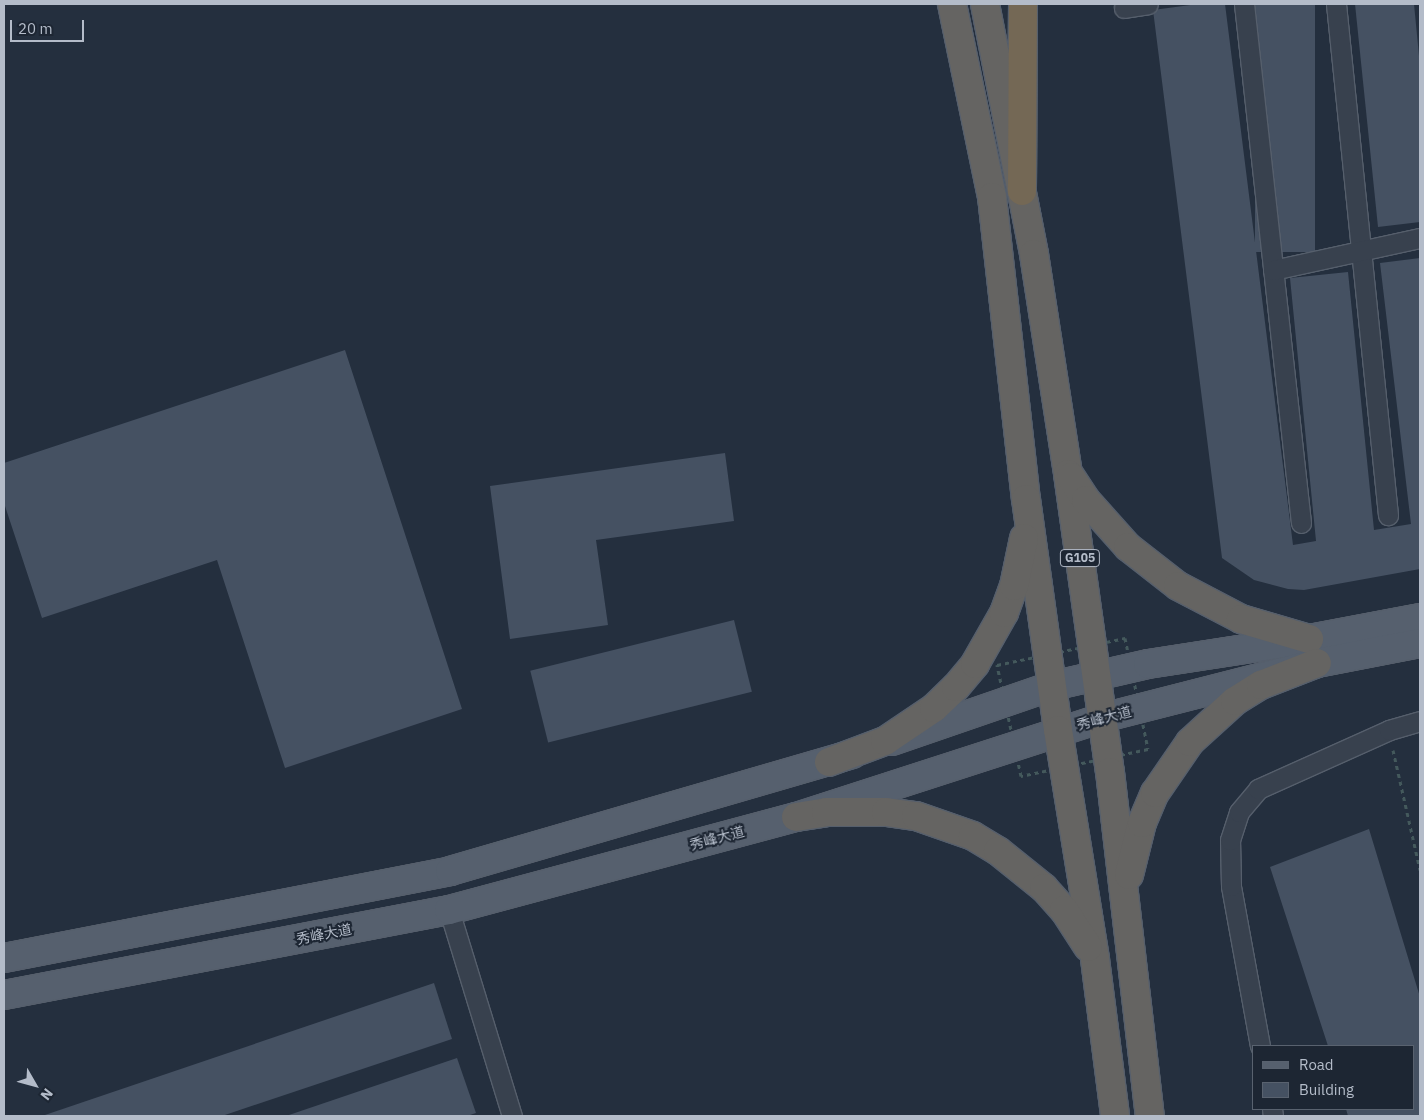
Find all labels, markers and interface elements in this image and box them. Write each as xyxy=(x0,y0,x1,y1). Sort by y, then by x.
scale bar xyxy=(12,10,86,42)
text: 20 m xyxy=(18,19,53,38)
road number: G105 xyxy=(1059,548,1101,568)
street label: 秀峰大道 xyxy=(1075,703,1133,733)
street label: 秀峰大道 xyxy=(688,823,746,853)
street label: 秀峰大道 xyxy=(295,920,353,948)
legend xyxy=(1252,1045,1414,1110)
text: Road xyxy=(1299,1055,1334,1074)
north arrow xyxy=(10,1060,60,1110)
text: Building xyxy=(1299,1080,1354,1099)
text: N xyxy=(37,1085,57,1104)

